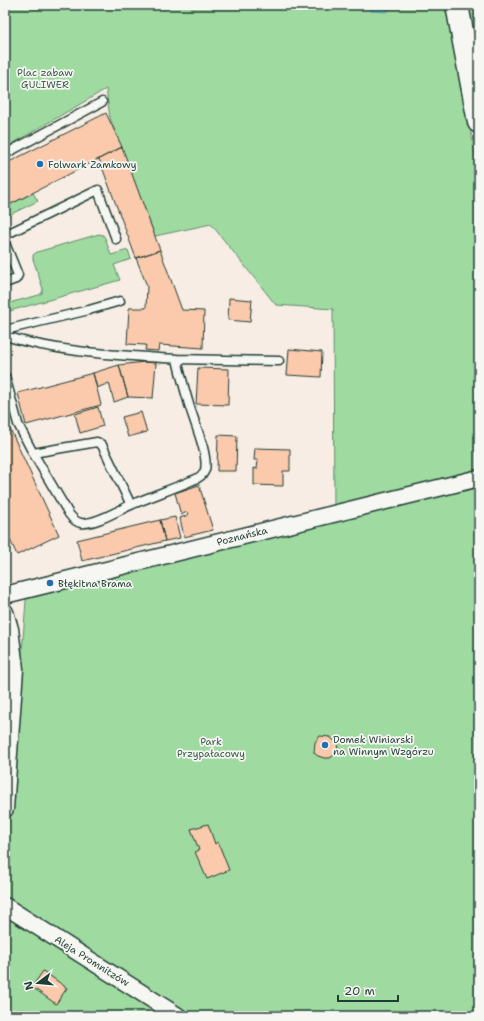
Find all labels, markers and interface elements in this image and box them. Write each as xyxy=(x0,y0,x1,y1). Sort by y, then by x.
park label: Plac zabaw GULIWER xyxy=(17,66,73,91)
place label: Folwark Zamkowy xyxy=(48,158,137,171)
marker: Folwark Zamkowy xyxy=(35,159,45,169)
street label: Poznańska xyxy=(215,523,269,549)
place label: Błękitna Brama xyxy=(58,577,133,590)
marker: Błękitna Brama xyxy=(45,578,55,588)
place label: Domek Winiarski na Winnym Wzgórzu xyxy=(333,733,434,758)
park label: Park Przypałacowy xyxy=(177,735,245,760)
marker: Domek Winiarski na Winnym Wzgórzu xyxy=(320,740,330,750)
street label: Aleja Promnitzów xyxy=(52,933,132,989)
north arrow xyxy=(18,963,58,1003)
scale bar xyxy=(338,977,398,1003)
text: N xyxy=(20,979,37,992)
text: 20 m xyxy=(344,983,375,999)

